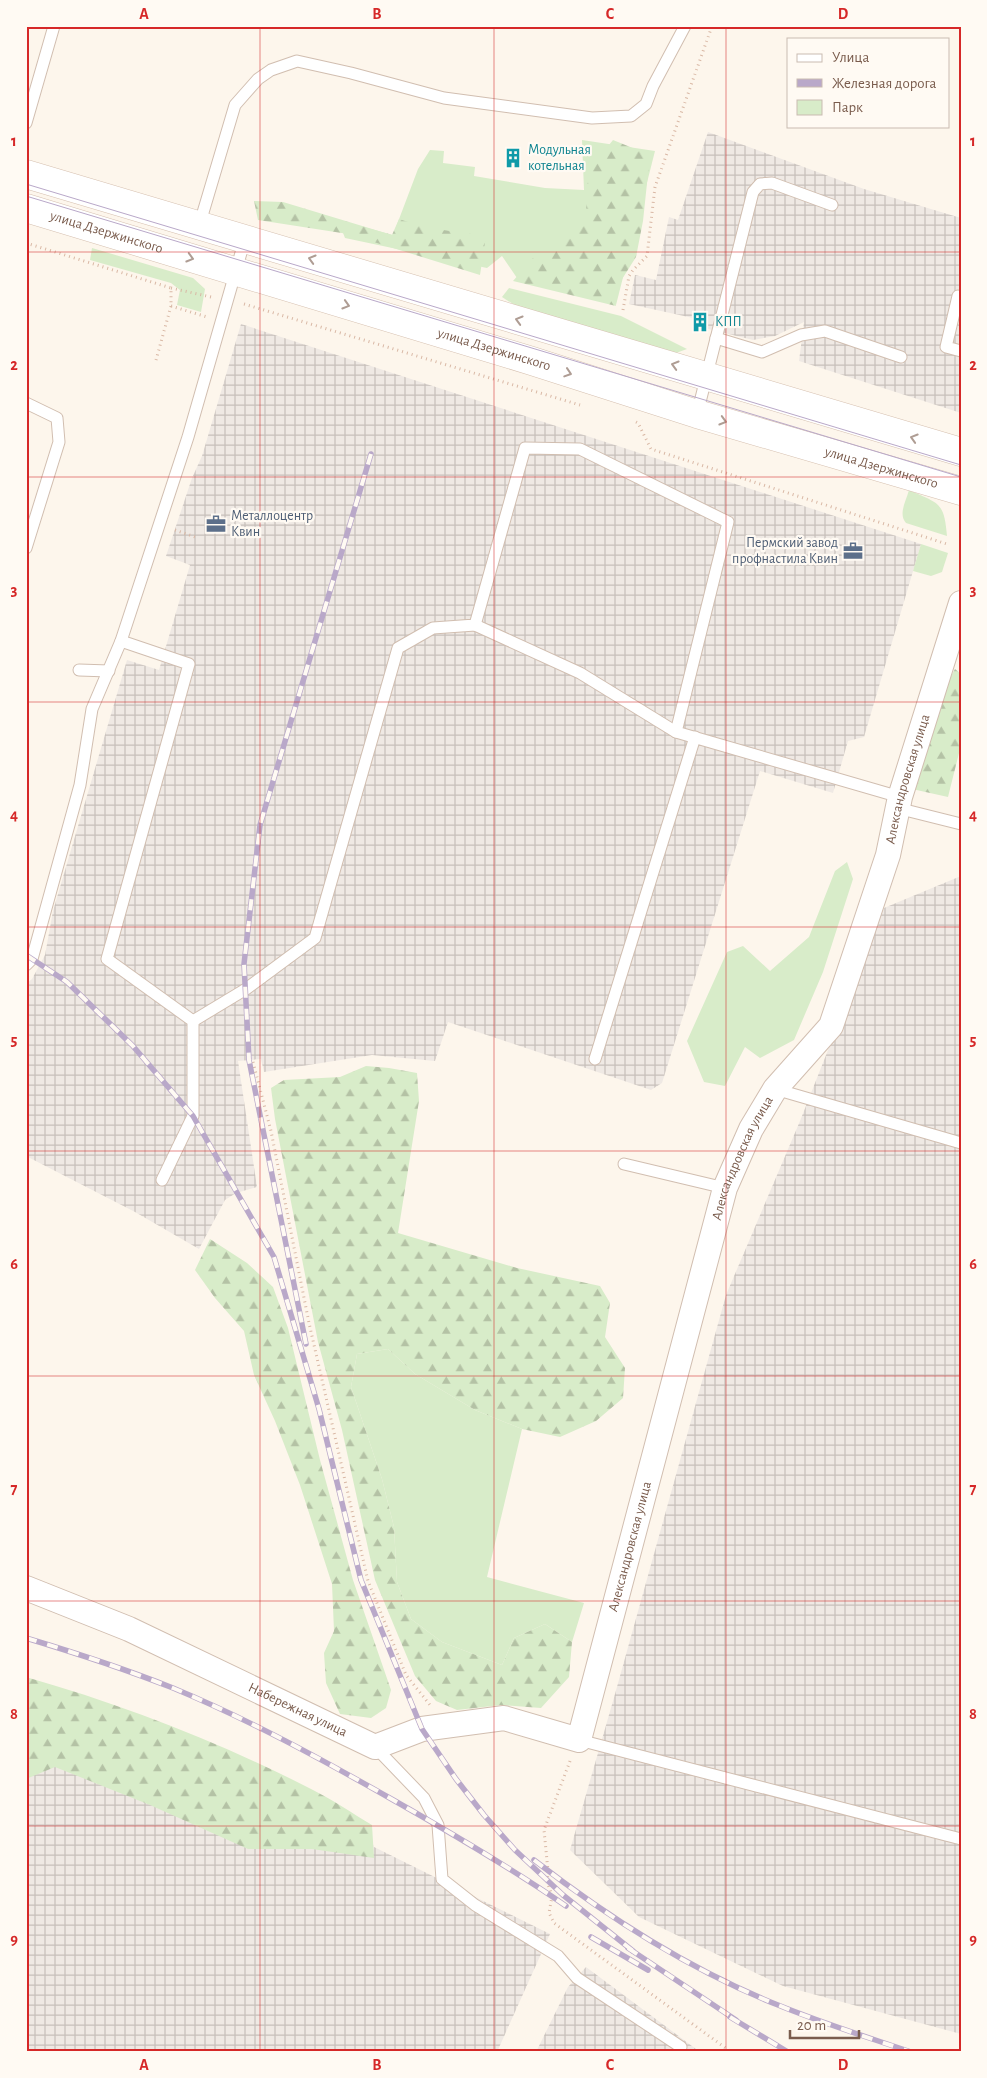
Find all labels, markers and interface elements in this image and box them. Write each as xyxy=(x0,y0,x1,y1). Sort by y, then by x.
text: A xyxy=(139,6,149,22)
text: B xyxy=(372,6,382,22)
text: C xyxy=(606,6,615,22)
text: D xyxy=(838,6,849,22)
legend xyxy=(787,38,950,128)
text: Улица xyxy=(832,50,869,65)
text: Железная дорога xyxy=(832,76,937,91)
text: Парк xyxy=(832,100,863,115)
text: 1 xyxy=(11,133,17,149)
text: 1 xyxy=(970,133,976,149)
place label: Модульная котельная xyxy=(528,143,591,173)
building icon: Модульная котельная xyxy=(502,147,524,169)
street label: улица Дзержинского xyxy=(47,208,165,256)
one-way arrow xyxy=(186,252,194,262)
one-way arrow xyxy=(309,255,317,265)
one-way arrow xyxy=(341,299,349,309)
building icon: КПП xyxy=(689,311,711,333)
one-way arrow xyxy=(515,315,523,325)
place label: КПП xyxy=(715,315,742,329)
street label: улица Дзержинского xyxy=(435,326,552,374)
text: 2 xyxy=(10,357,18,373)
text: 2 xyxy=(969,357,977,373)
one-way arrow xyxy=(671,361,679,371)
one-way arrow xyxy=(563,367,572,377)
one-way arrow xyxy=(718,416,727,426)
one-way arrow xyxy=(910,433,919,443)
street label: улица Дзержинского xyxy=(822,444,940,491)
place label: Металлоцентр Квин xyxy=(231,509,313,539)
office icon: Металлоцентр Квин xyxy=(205,513,227,535)
place label: Пермский завод профнастила Квин xyxy=(732,536,838,566)
office icon: Пермский завод профнастила Квин xyxy=(842,540,864,562)
text: 3 xyxy=(11,582,18,598)
text: 3 xyxy=(970,582,977,598)
street label: Александровская улица xyxy=(883,712,933,845)
text: 4 xyxy=(10,807,18,823)
text: 4 xyxy=(969,807,977,823)
text: 5 xyxy=(11,1032,18,1048)
text: 5 xyxy=(970,1032,977,1048)
street label: Александровская улица xyxy=(710,1093,776,1222)
text: 6 xyxy=(10,1256,18,1272)
text: 6 xyxy=(969,1256,977,1272)
street label: Александровская улица xyxy=(606,1479,654,1613)
text: 7 xyxy=(11,1481,18,1497)
text: 7 xyxy=(970,1481,977,1497)
street label: Набережная улица xyxy=(246,1680,350,1740)
text: 8 xyxy=(10,1706,18,1722)
text: 8 xyxy=(969,1706,977,1722)
text: 9 xyxy=(10,1931,18,1947)
text: 9 xyxy=(969,1931,977,1947)
scale bar xyxy=(790,2008,858,2040)
text: 20 m xyxy=(797,2018,826,2033)
text: A xyxy=(139,2057,149,2073)
text: B xyxy=(372,2057,382,2073)
text: C xyxy=(606,2057,615,2073)
text: D xyxy=(838,2057,849,2073)

